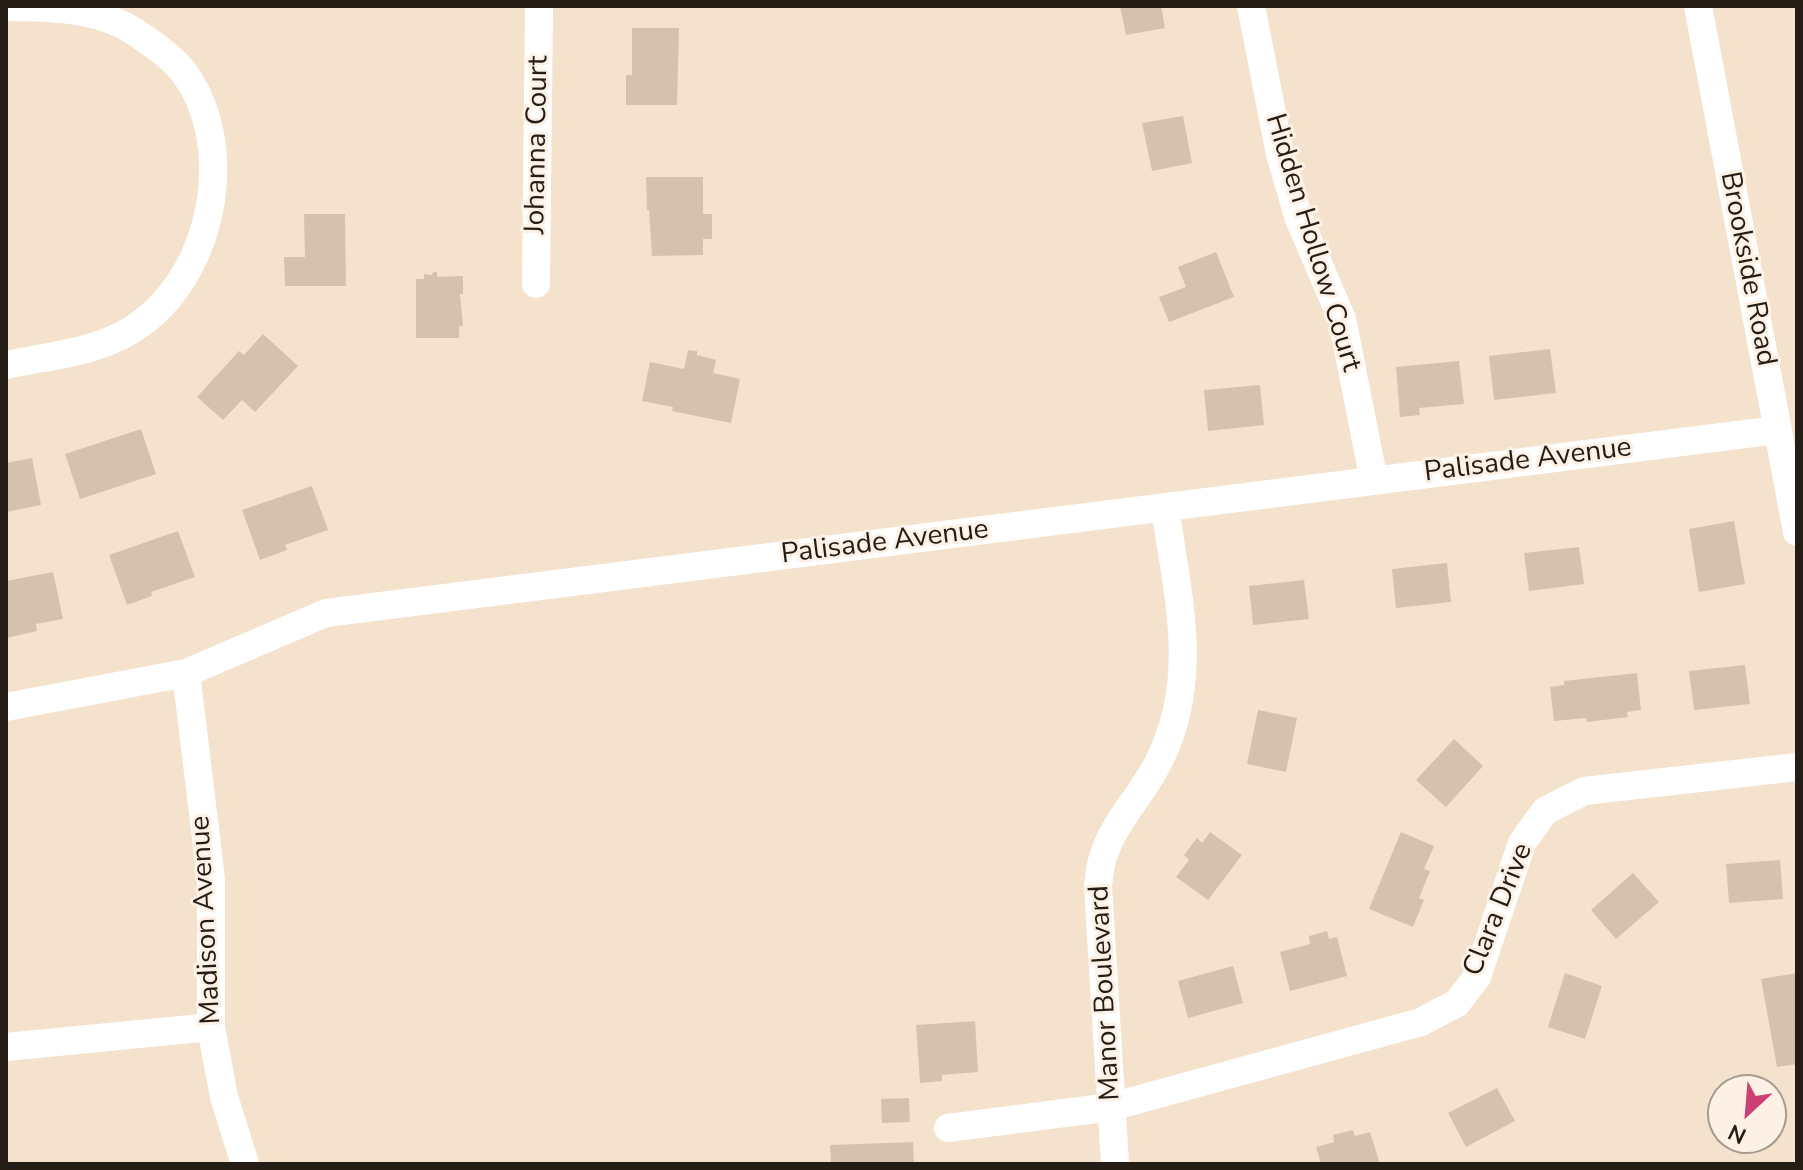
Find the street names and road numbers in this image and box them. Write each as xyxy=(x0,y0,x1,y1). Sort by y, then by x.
street label: Johanna Court xyxy=(520,55,556,235)
street label: Hidden Hollow Court xyxy=(1257,110,1367,376)
street label: Brookside Road xyxy=(1712,169,1782,369)
street label: Palisade Avenue xyxy=(1422,432,1634,490)
street label: Palisade Avenue xyxy=(779,514,991,572)
street label: Madison Avenue xyxy=(185,815,229,1025)
street label: Clara Drive xyxy=(1457,839,1541,981)
street label: Manor Boulevard xyxy=(1084,884,1128,1102)

